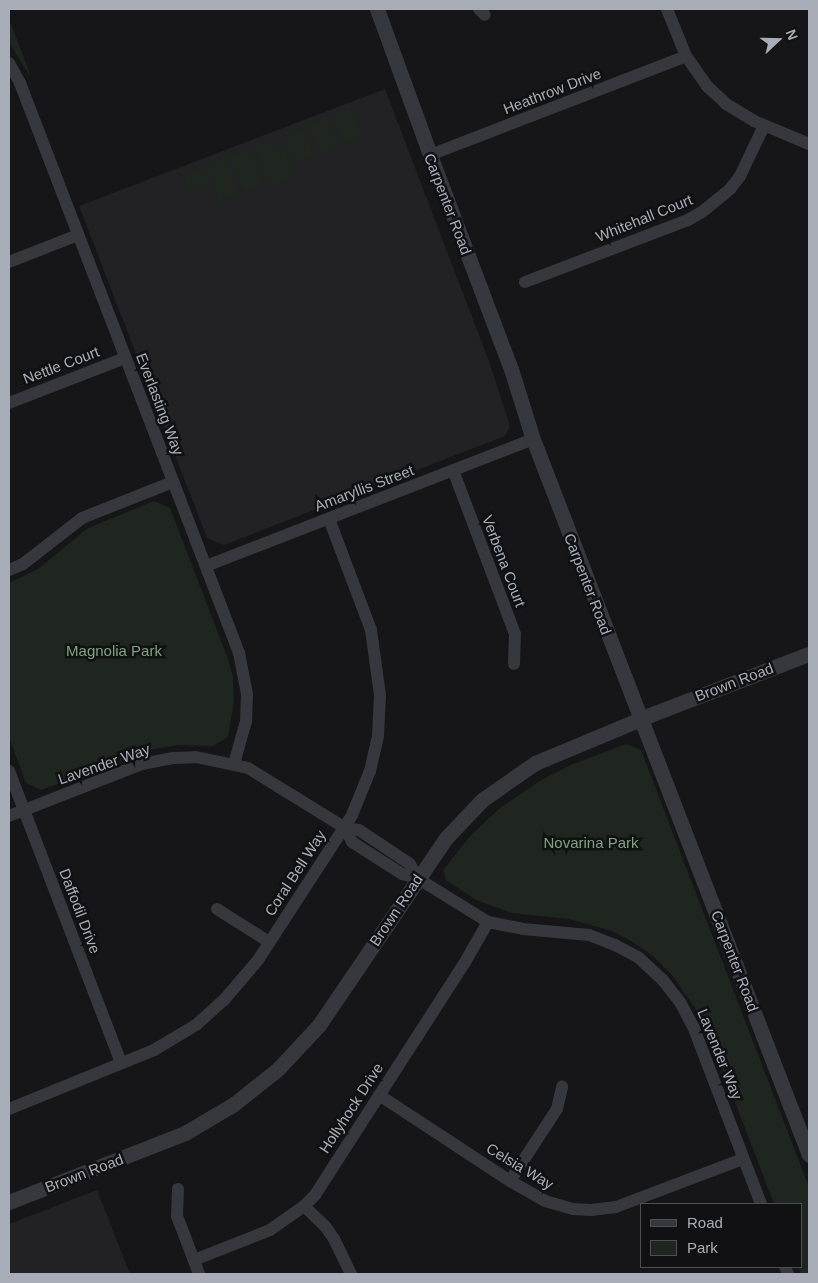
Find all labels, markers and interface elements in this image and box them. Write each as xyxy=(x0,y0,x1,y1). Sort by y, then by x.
north arrow xyxy=(753,15,803,65)
text: N xyxy=(783,27,801,42)
street label: Heathrow Drive xyxy=(501,64,603,118)
street label: Carpenter Road xyxy=(420,151,476,257)
street label: Whitehall Court xyxy=(593,190,695,246)
street label: Nettle Court xyxy=(20,342,102,388)
street label: Everlasting Way xyxy=(132,350,188,458)
street label: Amaryllis Street xyxy=(312,461,416,515)
street label: Verbena Court xyxy=(478,513,530,609)
street label: Carpenter Road xyxy=(560,531,616,637)
park label: Magnolia Park xyxy=(66,642,162,660)
street label: Brown Road xyxy=(692,659,776,705)
street label: Lavender Way xyxy=(56,740,152,788)
street label: Coral Bell Way xyxy=(261,827,329,919)
park label: Novarina Park xyxy=(543,834,639,852)
street label: Daffodil Drive xyxy=(56,866,104,956)
street label: Brown Road xyxy=(365,871,427,949)
street label: Carpenter Road xyxy=(707,908,763,1014)
street label: Lavender Way xyxy=(694,1006,746,1102)
street label: Hollyhock Drive xyxy=(315,1059,387,1157)
street label: Celsia Way xyxy=(483,1139,557,1193)
street label: Brown Road xyxy=(42,1150,126,1196)
legend xyxy=(640,1203,803,1268)
text: Road xyxy=(687,1214,723,1231)
text: Park xyxy=(687,1239,718,1256)

